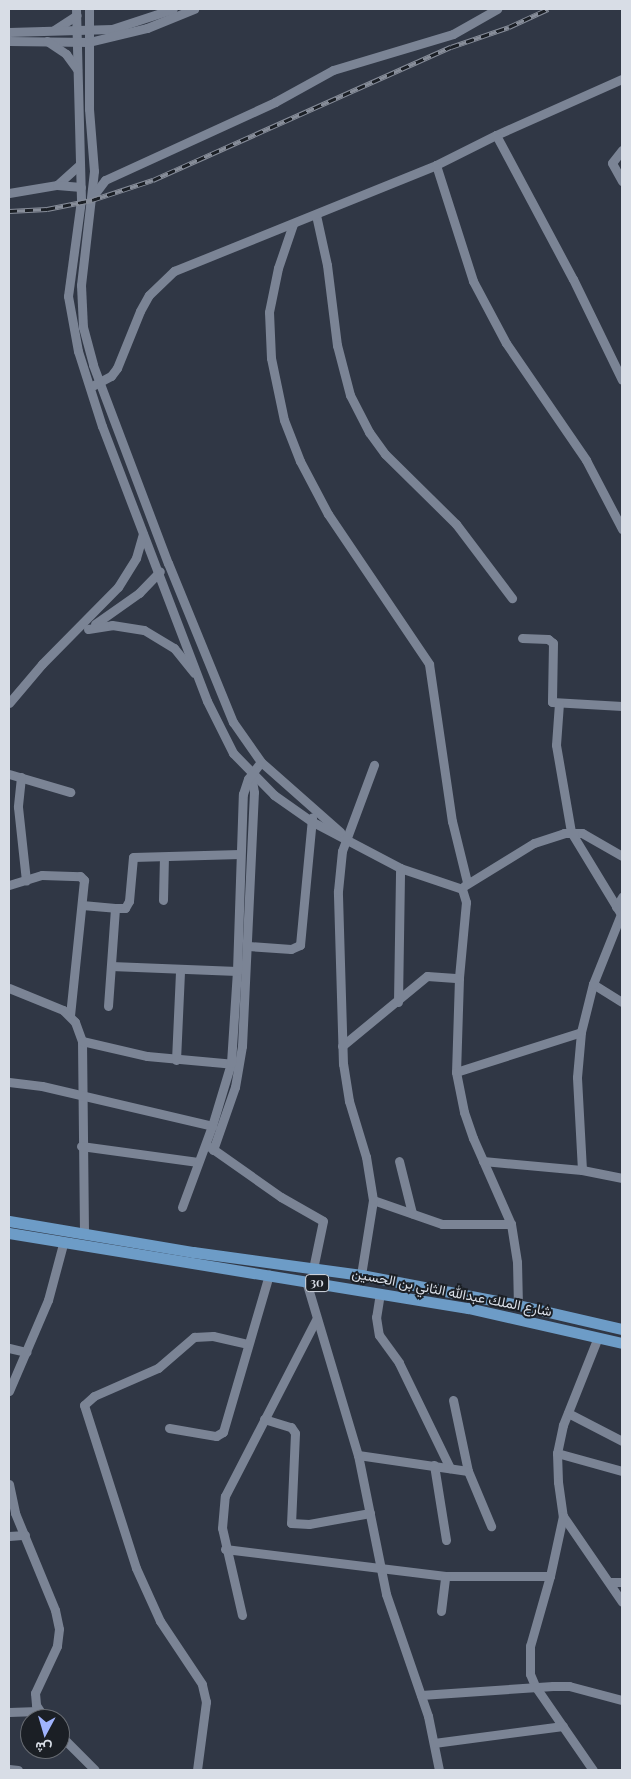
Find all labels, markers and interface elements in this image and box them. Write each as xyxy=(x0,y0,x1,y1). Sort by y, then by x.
street label: شارع الملك عبدالله الثاني بن الحسين xyxy=(351,1264,553,1320)
road number: 30 xyxy=(304,1274,330,1292)
north arrow xyxy=(20,1709,70,1759)
text: ش xyxy=(34,1738,53,1759)

